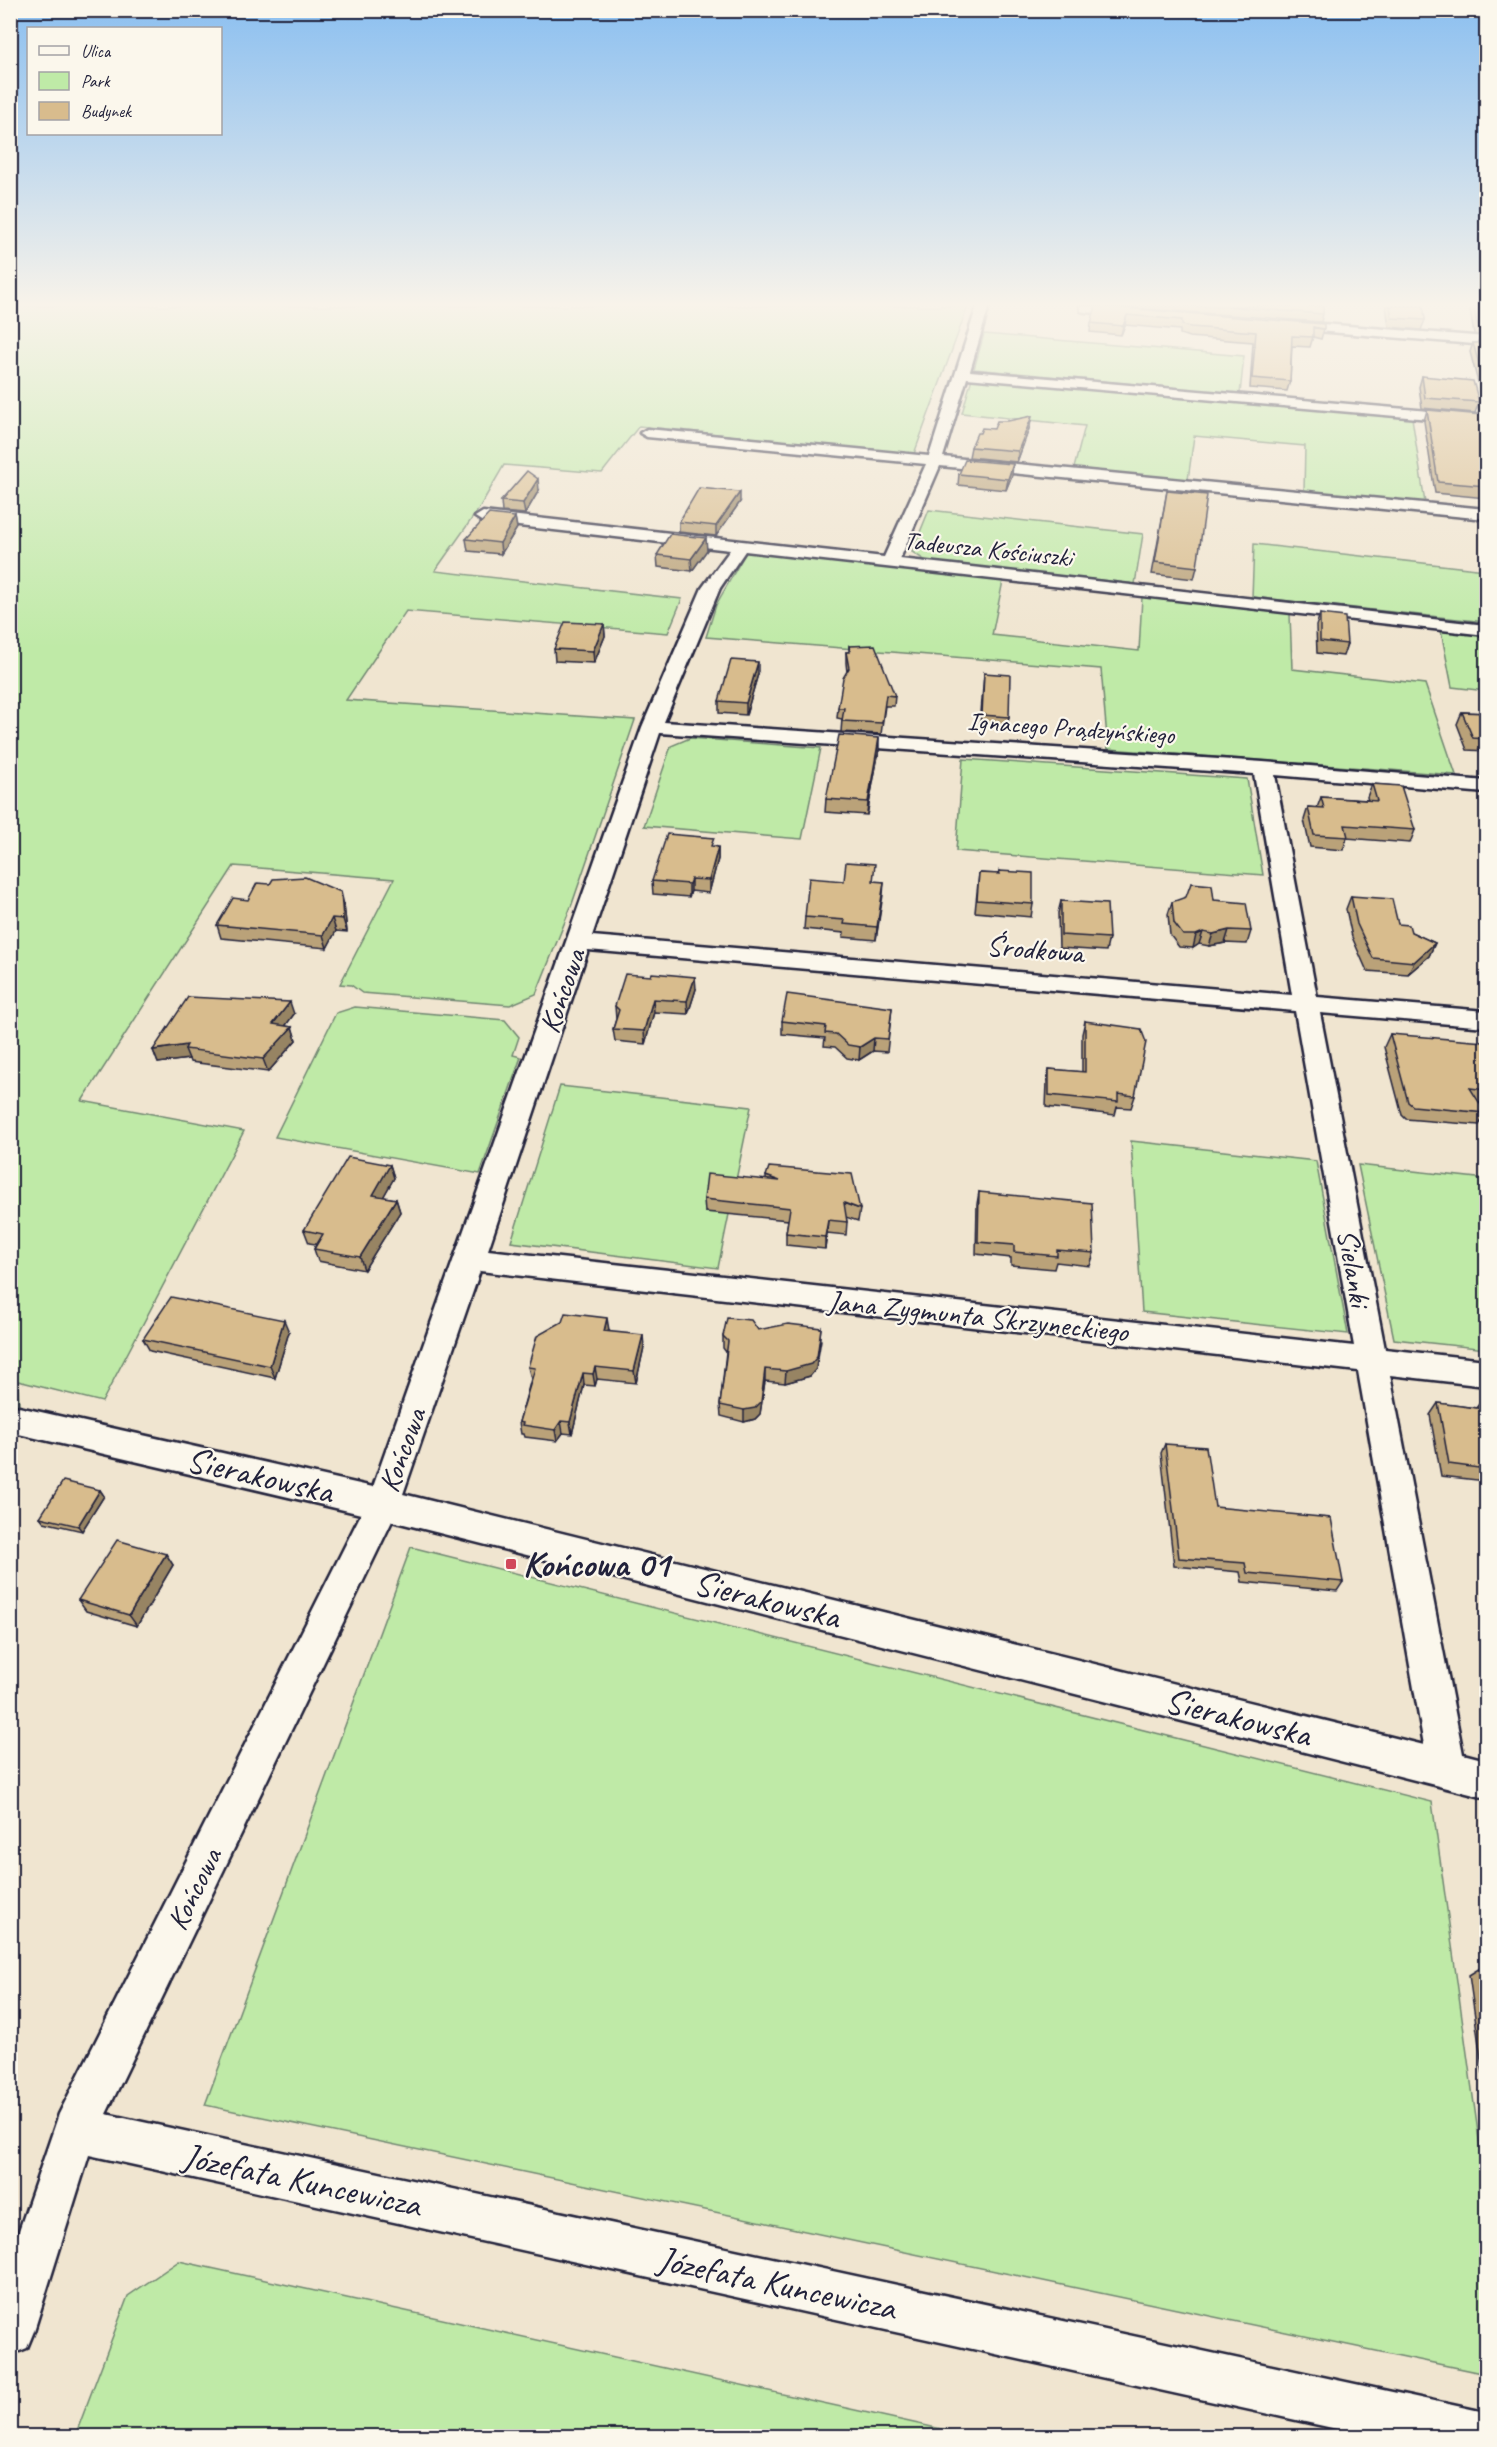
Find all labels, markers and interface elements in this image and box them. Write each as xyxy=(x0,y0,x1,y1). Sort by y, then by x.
legend xyxy=(27,27,222,135)
text: Ulica xyxy=(81,40,112,62)
text: Park xyxy=(81,70,111,92)
text: Budynek xyxy=(81,100,132,122)
street label: Tadeusza Kościuszki xyxy=(902,524,1077,575)
street label: Ignacego Prądzyńskiego xyxy=(967,704,1177,752)
street label: Środkowa xyxy=(985,926,1088,972)
street label: Końcowa xyxy=(530,942,595,1038)
street label: Sielanki xyxy=(1329,1226,1380,1313)
street label: Jana Zygmunta Skrzyneckiego xyxy=(824,1281,1131,1351)
street label: Końcowa xyxy=(369,1401,435,1497)
street label: Sierakowska xyxy=(182,1436,340,1515)
place label: Końcowa 01 xyxy=(523,1541,673,1587)
marker: Końcowa 01 xyxy=(504,1557,518,1571)
street label: Sierakowska xyxy=(689,1559,847,1640)
street label: Sierakowska xyxy=(1160,1677,1318,1758)
street label: Końcowa xyxy=(158,1840,231,1936)
street label: Józefata Kuncewicza xyxy=(177,2132,427,2228)
street label: Józefata Kuncewicza xyxy=(652,2235,902,2331)

